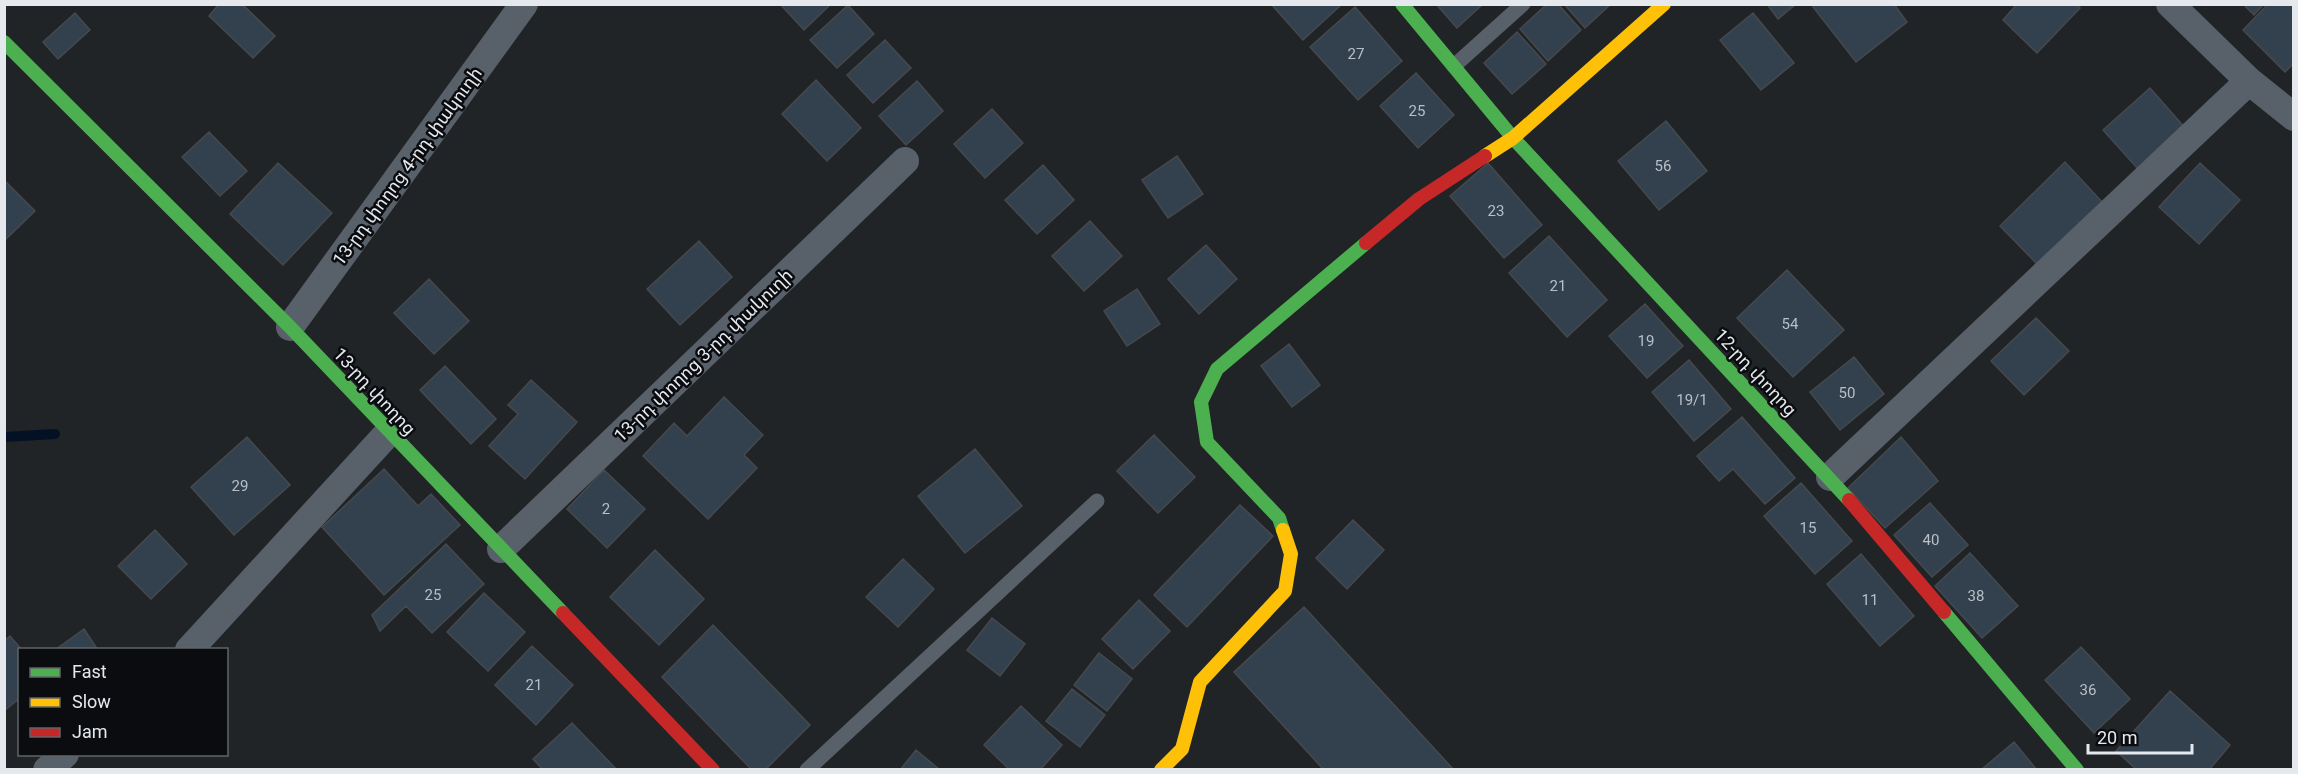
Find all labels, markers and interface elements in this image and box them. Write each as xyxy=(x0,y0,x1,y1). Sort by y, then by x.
house number: 27 xyxy=(1348,45,1364,63)
street label: 13-րդ փողոց 4-րդ փակուղի xyxy=(328,63,486,269)
house number: 25 xyxy=(1409,102,1425,120)
house number: 56 xyxy=(1655,157,1671,175)
house number: 23 xyxy=(1488,202,1504,220)
street label: 13-րդ փողոց 3-րդ փակուղի xyxy=(609,264,797,446)
house number: 21 xyxy=(1550,277,1566,295)
house number: 54 xyxy=(1782,315,1799,333)
street label: 12-րդ փողոց xyxy=(1710,324,1802,420)
house number: 19 xyxy=(1638,332,1654,350)
street label: 13-րդ փողոց xyxy=(329,343,421,439)
house number: 50 xyxy=(1839,384,1855,402)
house number: 19/1 xyxy=(1676,391,1708,409)
house number: 29 xyxy=(232,477,248,495)
house number: 2 xyxy=(602,500,610,518)
house number: 15 xyxy=(1800,519,1816,537)
house number: 40 xyxy=(1923,531,1939,549)
house number: 25 xyxy=(425,586,441,604)
house number: 38 xyxy=(1968,587,1984,605)
house number: 11 xyxy=(1862,591,1878,609)
legend xyxy=(18,648,228,756)
text: Fast xyxy=(72,661,107,682)
house number: 21 xyxy=(526,676,542,694)
house number: 36 xyxy=(2080,681,2096,699)
text: Slow xyxy=(72,691,111,712)
scale bar xyxy=(2088,717,2192,755)
text: Jam xyxy=(72,721,108,742)
text: 20 m xyxy=(2097,727,2137,748)

